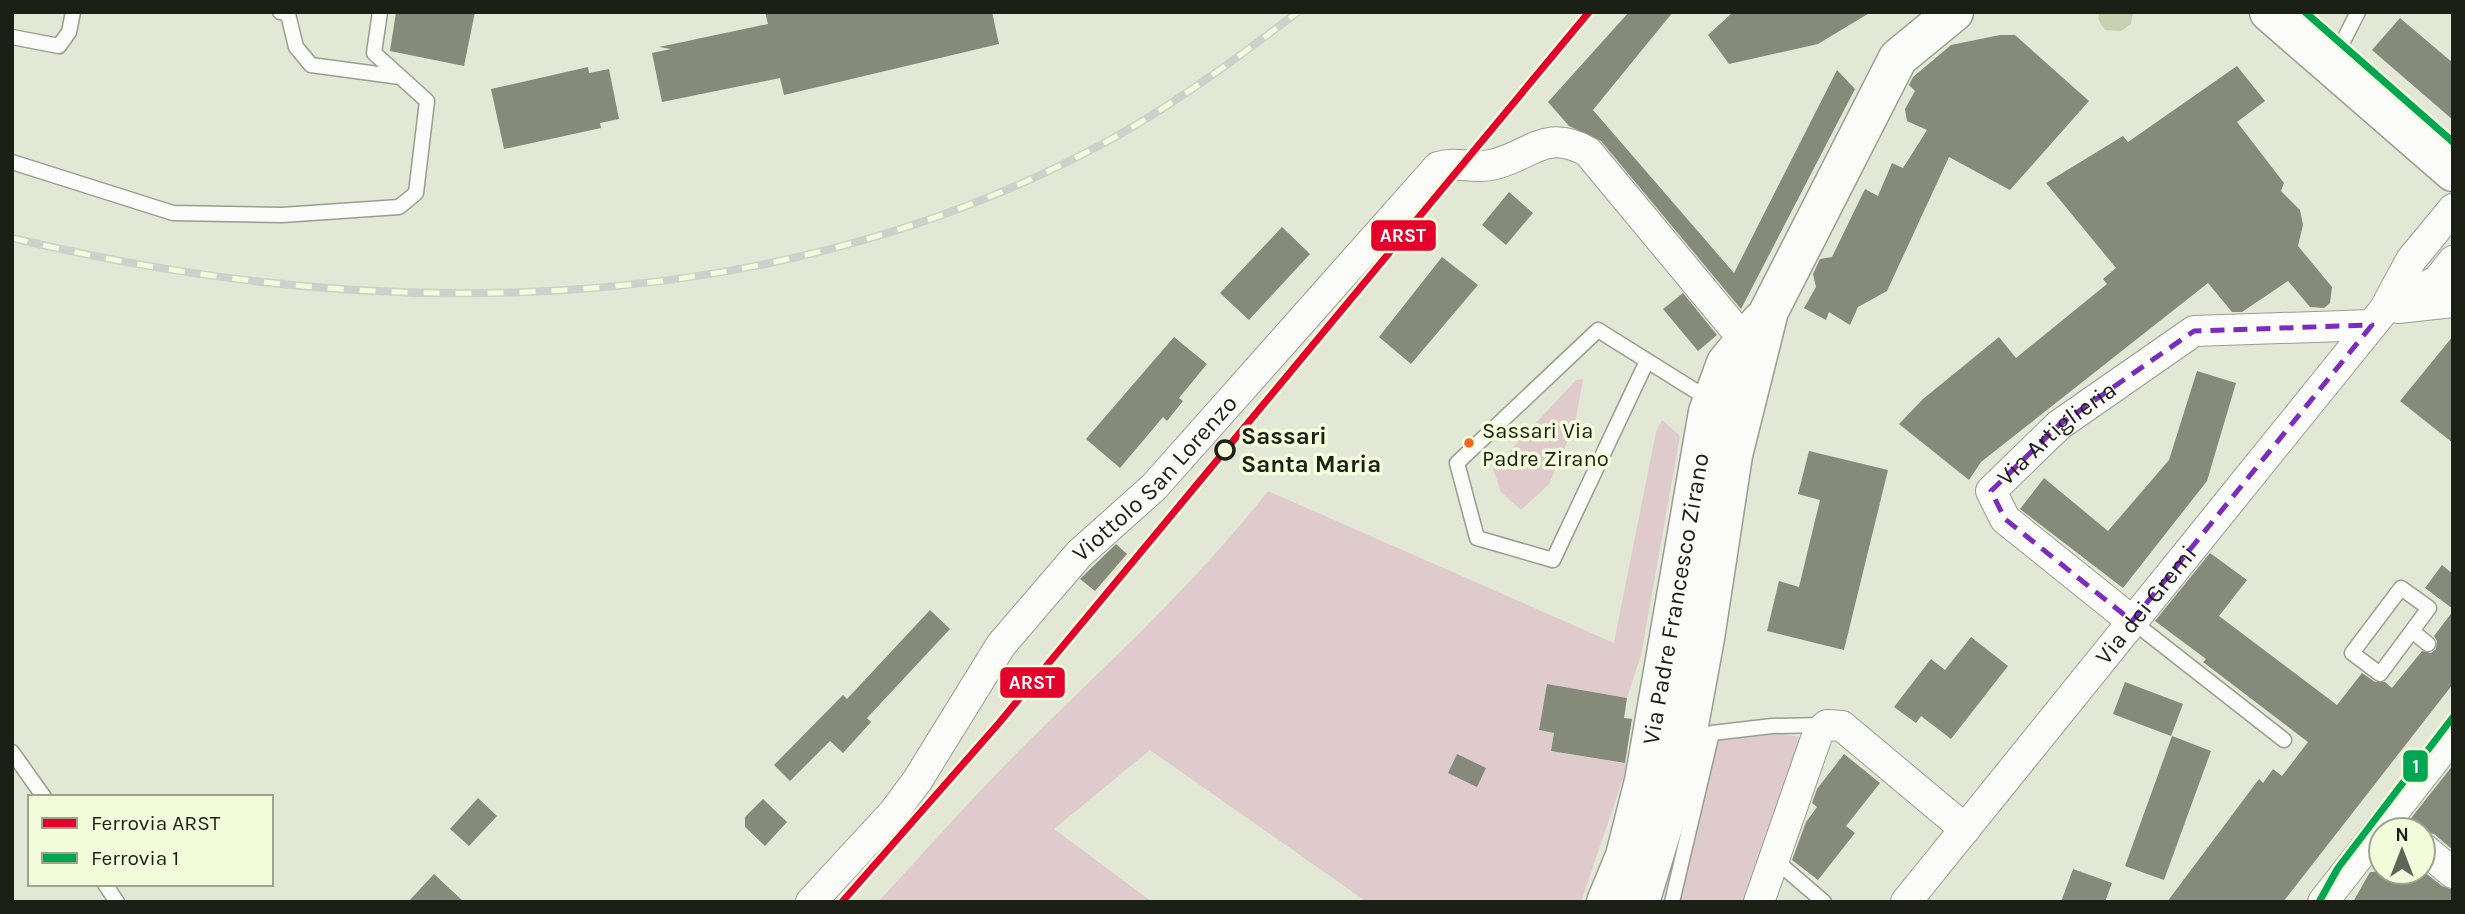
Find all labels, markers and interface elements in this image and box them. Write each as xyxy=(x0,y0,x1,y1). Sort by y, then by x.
line badge: ARST xyxy=(1370,219,1437,252)
text: ARST xyxy=(1380,225,1426,247)
street label: Via Artiglieria xyxy=(1991,375,2122,491)
street label: Viottolo San Lorenzo xyxy=(1067,389,1243,567)
place label: Sassari Via Padre Zirano xyxy=(1482,418,1609,472)
place label: Sassari Santa Maria xyxy=(1241,422,1381,478)
marker: Sassari Via Padre Zirano xyxy=(1462,436,1476,450)
marker: Sassari Santa Maria xyxy=(1215,440,1235,460)
street label: Via Padre Francesco Zirano xyxy=(1637,451,1715,747)
street label: Via dei Gremi xyxy=(2090,540,2202,670)
line badge: ARST xyxy=(999,666,1066,699)
text: ARST xyxy=(1009,672,1055,694)
line badge: 1 xyxy=(2402,749,2429,783)
text: 1 xyxy=(2413,756,2419,778)
legend xyxy=(28,795,273,886)
text: Ferrovia ARST xyxy=(91,811,221,835)
north arrow xyxy=(2367,816,2437,886)
text: N xyxy=(2395,824,2409,846)
text: Ferrovia 1 xyxy=(91,846,179,870)

